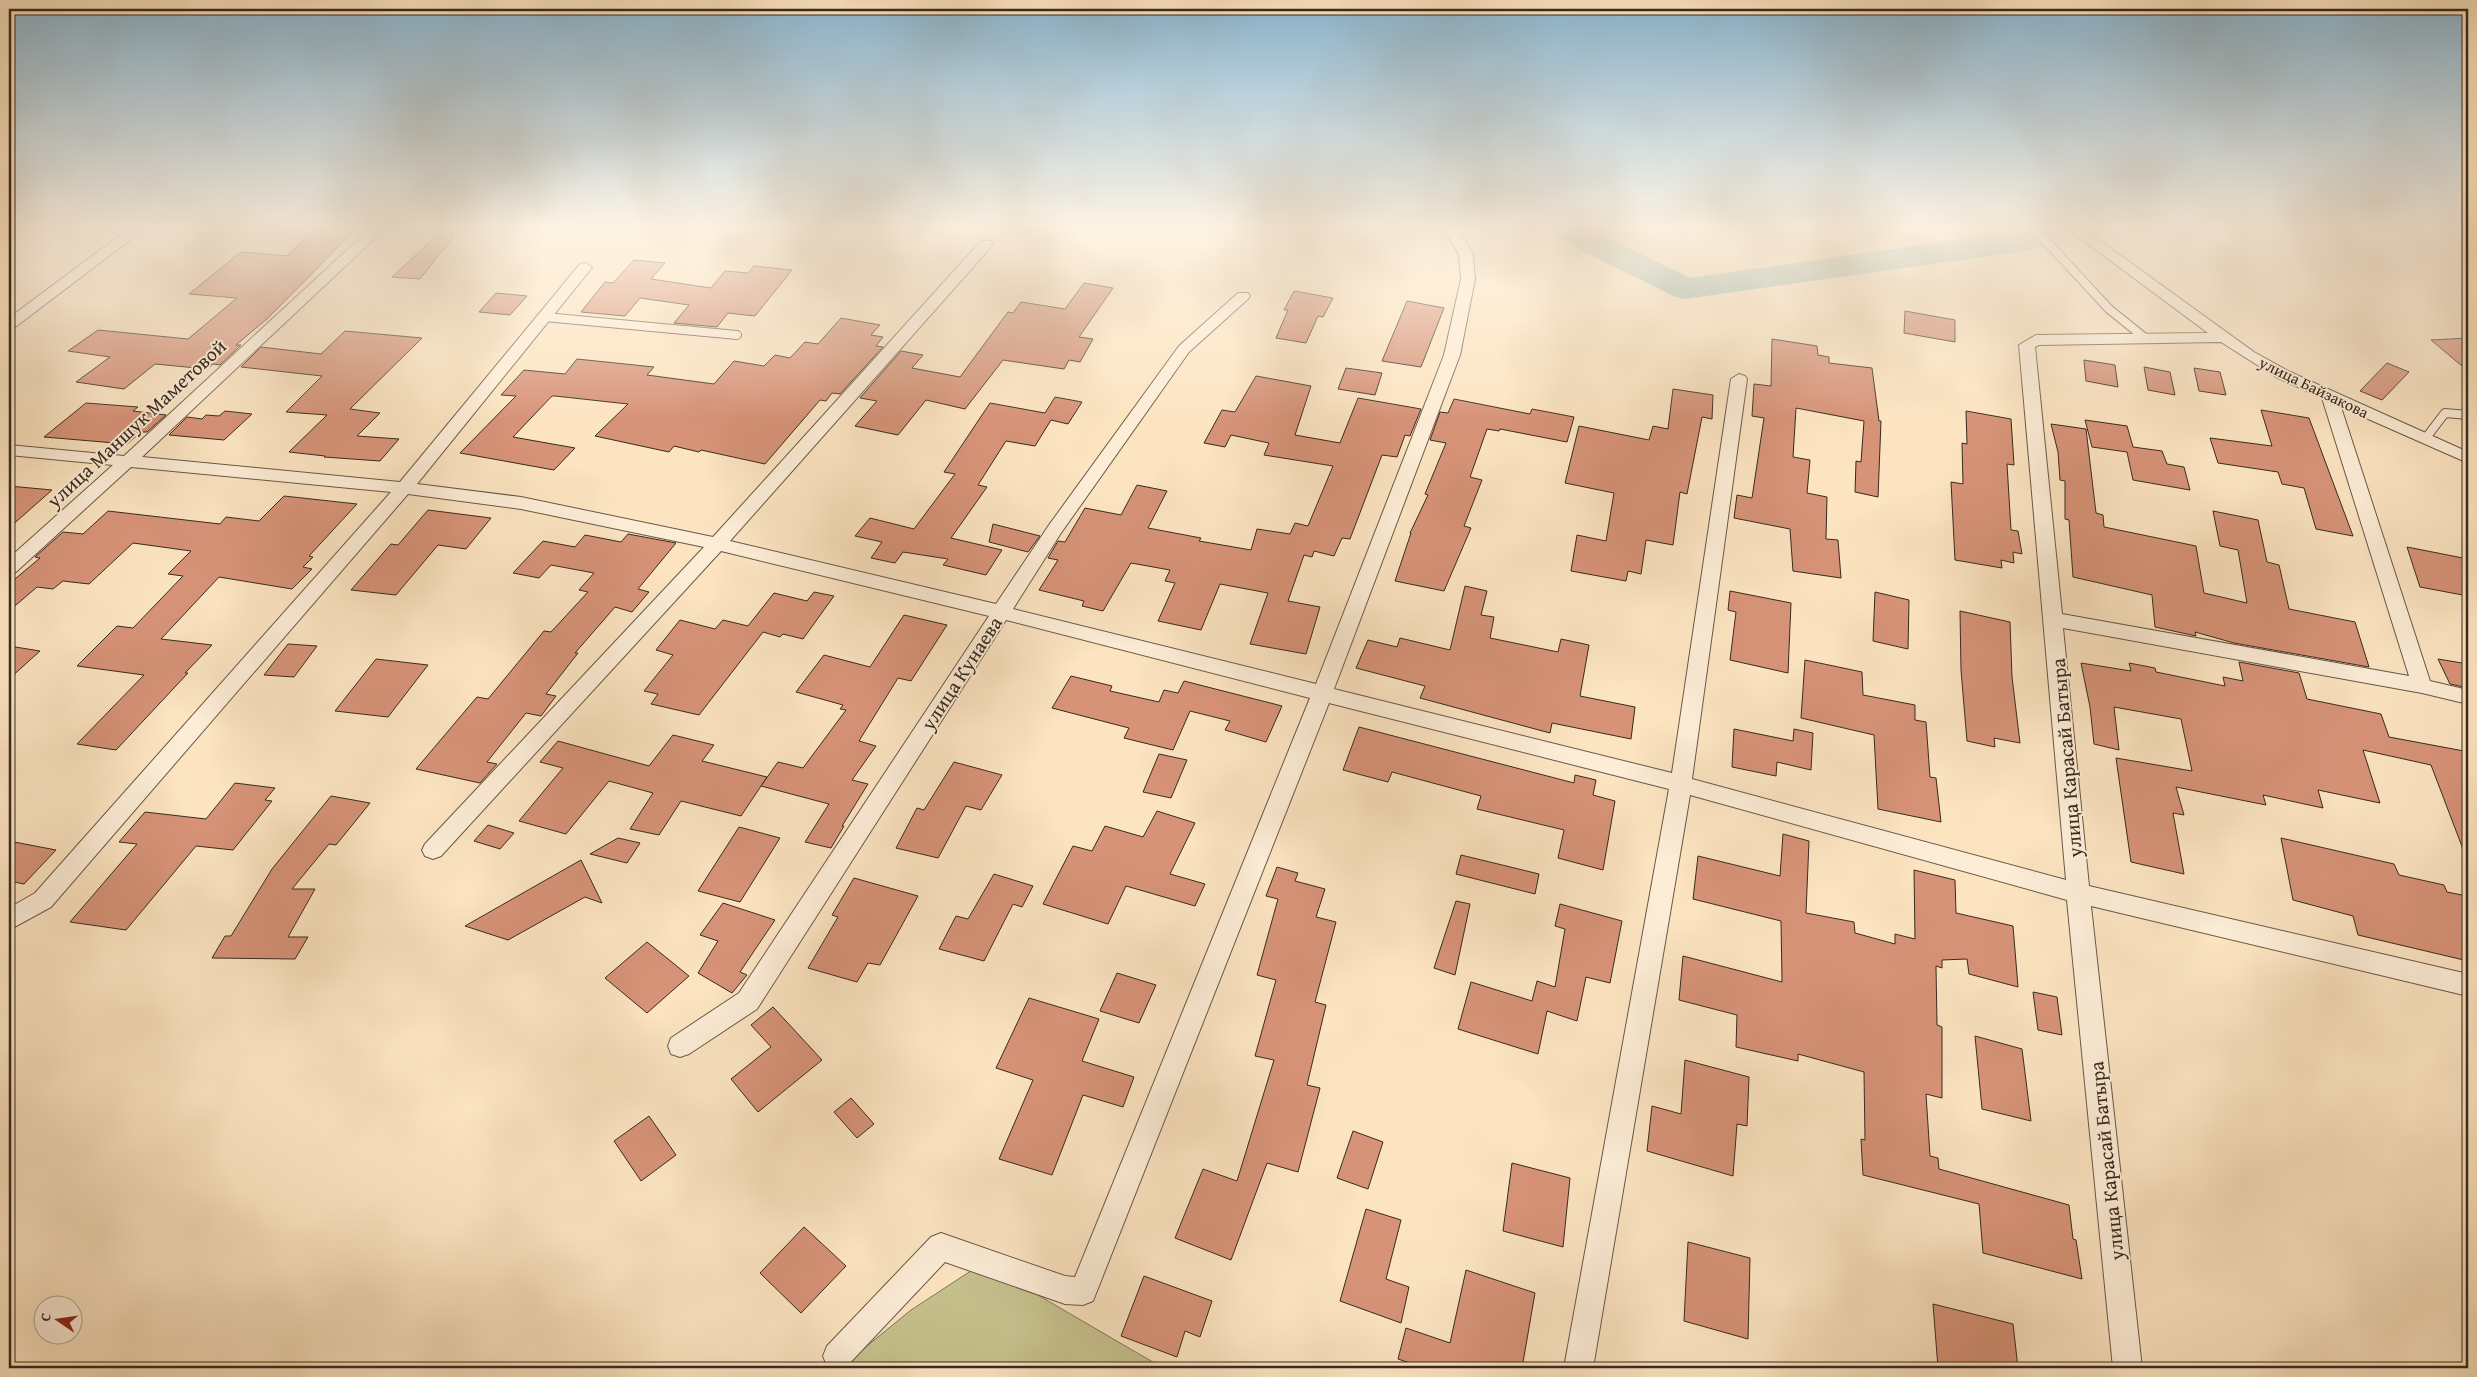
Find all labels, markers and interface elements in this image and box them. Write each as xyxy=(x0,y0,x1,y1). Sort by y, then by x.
street label: улица Маншук Маметовой xyxy=(39,332,232,515)
street label: улица Байзакова xyxy=(2254,350,2373,424)
street label: улица Кунаева xyxy=(913,610,1009,737)
street label: улица Карасай Батыра xyxy=(2043,657,2089,860)
street label: улица Карасай Батыра xyxy=(2081,1060,2131,1263)
north arrow xyxy=(32,1294,82,1344)
text: С xyxy=(35,1311,56,1323)

